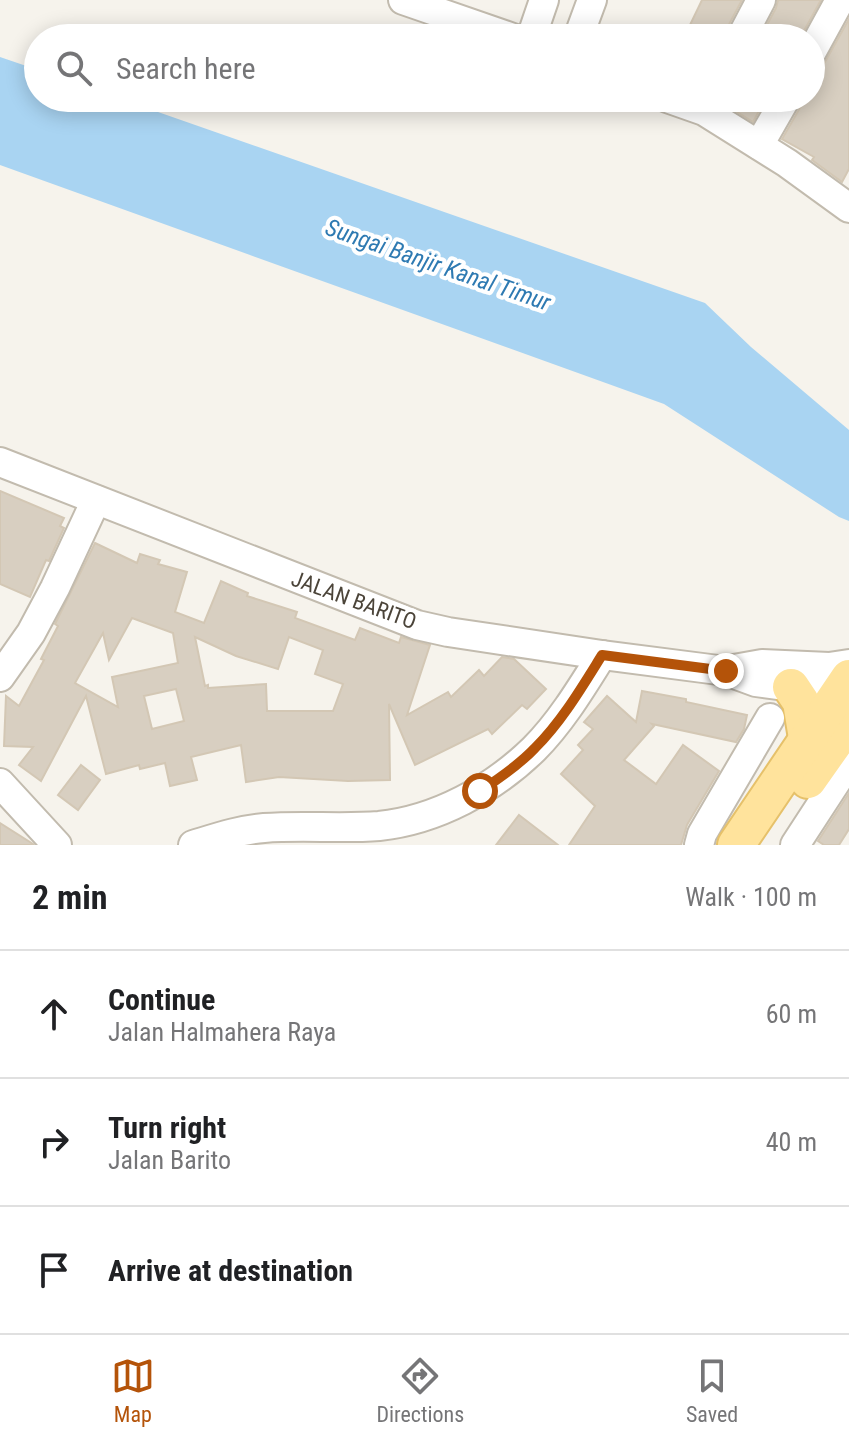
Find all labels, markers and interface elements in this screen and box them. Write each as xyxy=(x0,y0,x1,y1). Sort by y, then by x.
search box xyxy=(24,24,825,112)
icon: search xyxy=(52,46,96,90)
text: Search here xyxy=(116,51,256,86)
water label: Sungai Banjir Kanal Timur xyxy=(322,213,555,317)
street label: JALAN BARITO xyxy=(288,566,420,634)
route end xyxy=(708,653,744,689)
route start xyxy=(462,773,498,809)
text: 2 min xyxy=(32,877,108,917)
text: Walk · 100 m xyxy=(685,882,817,912)
text: Continue xyxy=(108,982,215,1017)
icon: ahead xyxy=(32,992,76,1036)
text: 60 m xyxy=(766,999,817,1029)
text: Jalan Halmahera Raya xyxy=(108,1017,336,1047)
text: Turn right xyxy=(108,1110,226,1145)
icon: right xyxy=(32,1120,76,1164)
text: 40 m xyxy=(766,1127,817,1157)
text: Jalan Barito xyxy=(108,1145,231,1175)
icon: arrive xyxy=(32,1248,76,1292)
text: Arrive at destination xyxy=(108,1253,353,1288)
tab: Map xyxy=(111,1354,155,1427)
tab: Directions xyxy=(376,1354,464,1427)
tab: Saved xyxy=(686,1354,738,1427)

